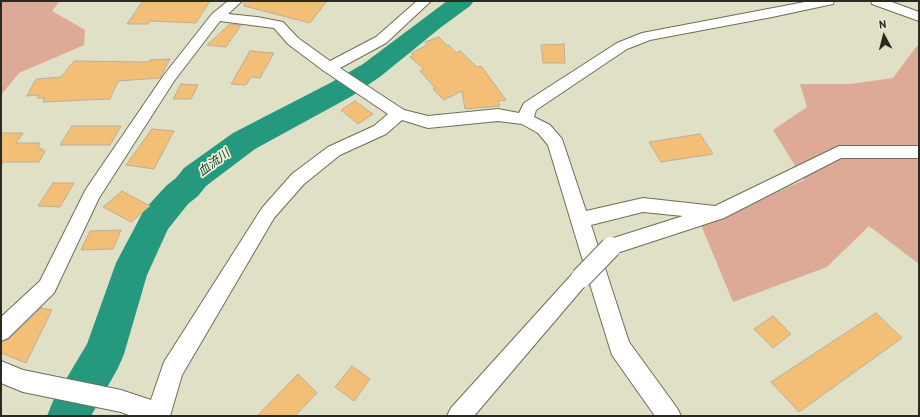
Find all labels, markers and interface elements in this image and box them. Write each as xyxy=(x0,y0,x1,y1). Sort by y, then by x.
north arrow xyxy=(864,16,904,56)
text: N xyxy=(878,17,887,31)
water label: 血流川 xyxy=(195,146,233,180)

